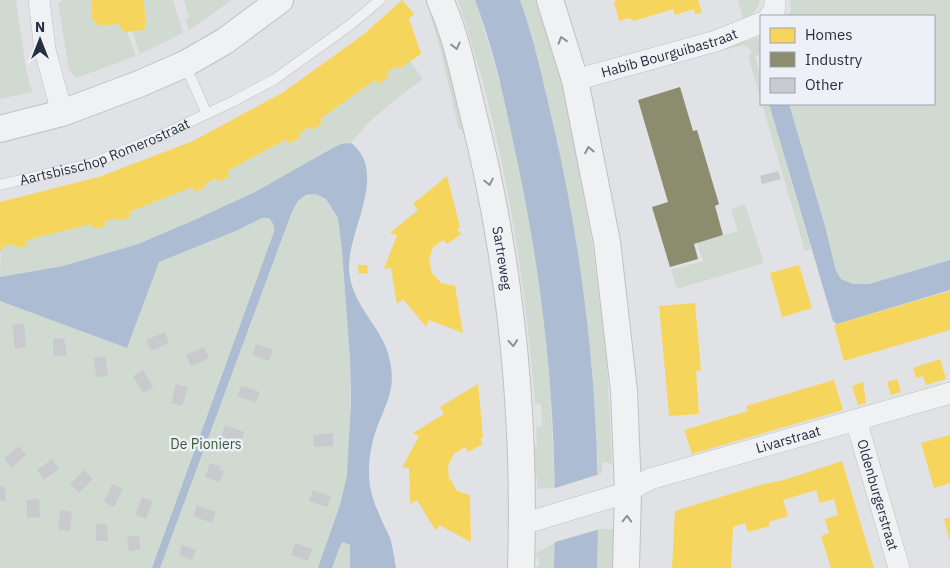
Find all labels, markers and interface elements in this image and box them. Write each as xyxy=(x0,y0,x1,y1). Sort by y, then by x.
north arrow xyxy=(15,15,65,65)
legend xyxy=(760,15,935,105)
text: N xyxy=(35,18,45,36)
street label: Habib Bourguibastraat xyxy=(599,24,740,81)
text: Homes xyxy=(805,25,853,44)
one-way arrow xyxy=(558,37,568,45)
one-way arrow xyxy=(450,41,461,50)
text: Industry xyxy=(805,50,863,69)
text: Other xyxy=(805,75,844,94)
street label: Aartsbisschop Romerostraat xyxy=(18,114,192,189)
one-way arrow xyxy=(585,145,595,154)
one-way arrow xyxy=(483,178,493,186)
street label: Sartreweg xyxy=(488,225,516,292)
one-way arrow xyxy=(507,339,518,347)
street label: Livarstraat xyxy=(754,422,823,457)
park label: De Pioniers xyxy=(170,435,242,453)
street label: Oldenburgerstraat xyxy=(853,437,902,553)
one-way arrow xyxy=(622,515,633,523)

